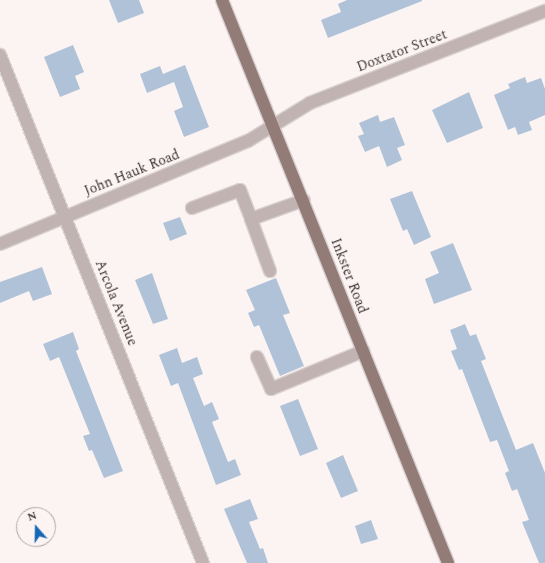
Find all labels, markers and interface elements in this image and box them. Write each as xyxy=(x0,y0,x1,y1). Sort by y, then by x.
street label: Doxtator Street xyxy=(354,26,450,76)
street label: John Hauk Road xyxy=(82,146,182,200)
street label: Inkster Road xyxy=(327,236,371,316)
street label: Arcola Avenue xyxy=(91,258,141,348)
north arrow xyxy=(16,507,56,547)
text: N xyxy=(25,507,39,526)

